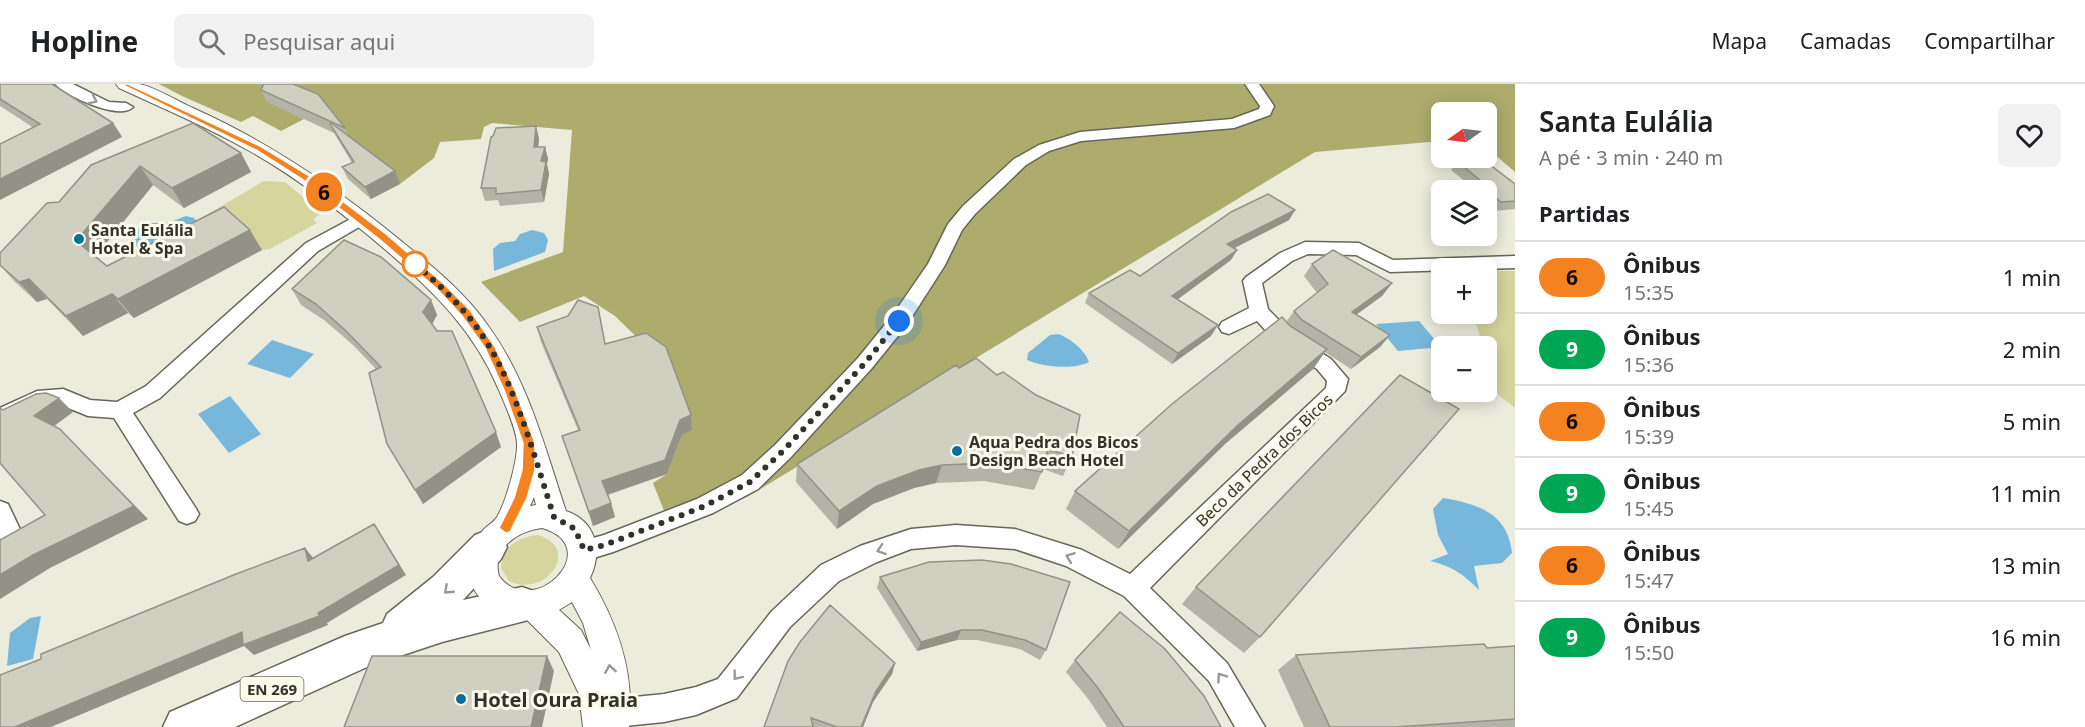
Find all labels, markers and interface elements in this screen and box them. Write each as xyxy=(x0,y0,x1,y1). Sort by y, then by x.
search box xyxy=(174,14,594,68)
text: Hopline xyxy=(30,22,138,60)
icon: search xyxy=(195,25,228,58)
text: Pesquisar aqui xyxy=(243,26,395,56)
text: Mapa xyxy=(1711,27,1767,55)
text: Camadas xyxy=(1800,27,1891,55)
text: Compartilhar xyxy=(1924,27,2055,55)
one-way arrow xyxy=(87,92,98,104)
north arrow xyxy=(1431,102,1497,168)
map controls xyxy=(1431,102,1497,402)
text: Santa Eulália xyxy=(1539,102,1714,140)
button: heart xyxy=(1998,104,2061,167)
text: A pé · 3 min · 240 m xyxy=(1539,144,1723,171)
line badge: 6 xyxy=(304,172,344,212)
text: 6 xyxy=(318,178,330,206)
button: layers xyxy=(1431,180,1497,246)
text: Partidas xyxy=(1539,198,1630,228)
place label: Santa Eulália Hotel & Spa xyxy=(91,219,193,259)
marker: Santa Eulália Hotel & Spa xyxy=(72,232,86,246)
text: Ônibus xyxy=(1623,249,1701,279)
unlabelled marker xyxy=(402,251,428,277)
button: + xyxy=(1431,258,1497,324)
text: 1 min xyxy=(2003,262,2061,292)
text: 6 xyxy=(1566,263,1578,291)
text: 15:35 xyxy=(1623,279,1674,306)
your location xyxy=(884,306,914,336)
text: Ônibus xyxy=(1623,321,1701,351)
text: 2 min xyxy=(2003,334,2061,364)
text: 9 xyxy=(1566,335,1578,363)
button: − xyxy=(1431,336,1497,402)
text: 15:36 xyxy=(1623,351,1674,378)
street label: Beco da Pedra dos Bicos xyxy=(1191,389,1337,531)
text: Ônibus xyxy=(1623,393,1701,423)
text: 5 min xyxy=(2003,406,2061,436)
text: 6 xyxy=(1566,407,1578,435)
text: 15:39 xyxy=(1623,423,1674,450)
place label: Aqua Pedra dos Bicos Design Beach Hotel xyxy=(969,431,1139,471)
marker: Aqua Pedra dos Bicos Design Beach Hotel xyxy=(950,444,964,458)
text: Ônibus xyxy=(1623,465,1701,495)
text: 11 min xyxy=(1990,478,2061,508)
text: 9 xyxy=(1566,479,1578,507)
text: 15:45 xyxy=(1623,495,1674,522)
text: Ônibus xyxy=(1623,537,1701,567)
one-way arrow xyxy=(876,542,887,555)
text: 13 min xyxy=(1990,550,2061,580)
text: 6 xyxy=(1566,551,1578,579)
one-way arrow xyxy=(1066,552,1076,565)
text: 15:47 xyxy=(1623,567,1674,594)
one-way arrow xyxy=(445,583,455,594)
text: Ônibus xyxy=(1623,609,1701,639)
text: 16 min xyxy=(1990,622,2061,652)
text: 9 xyxy=(1566,623,1578,651)
text: 15:50 xyxy=(1623,639,1674,666)
one-way arrow xyxy=(605,664,617,674)
one-way arrow xyxy=(733,669,744,680)
one-way arrow xyxy=(1217,673,1228,684)
road number: EN 269 xyxy=(240,677,304,701)
place label: Hotel Oura Praia xyxy=(473,686,638,713)
marker: Hotel Oura Praia xyxy=(454,692,468,706)

